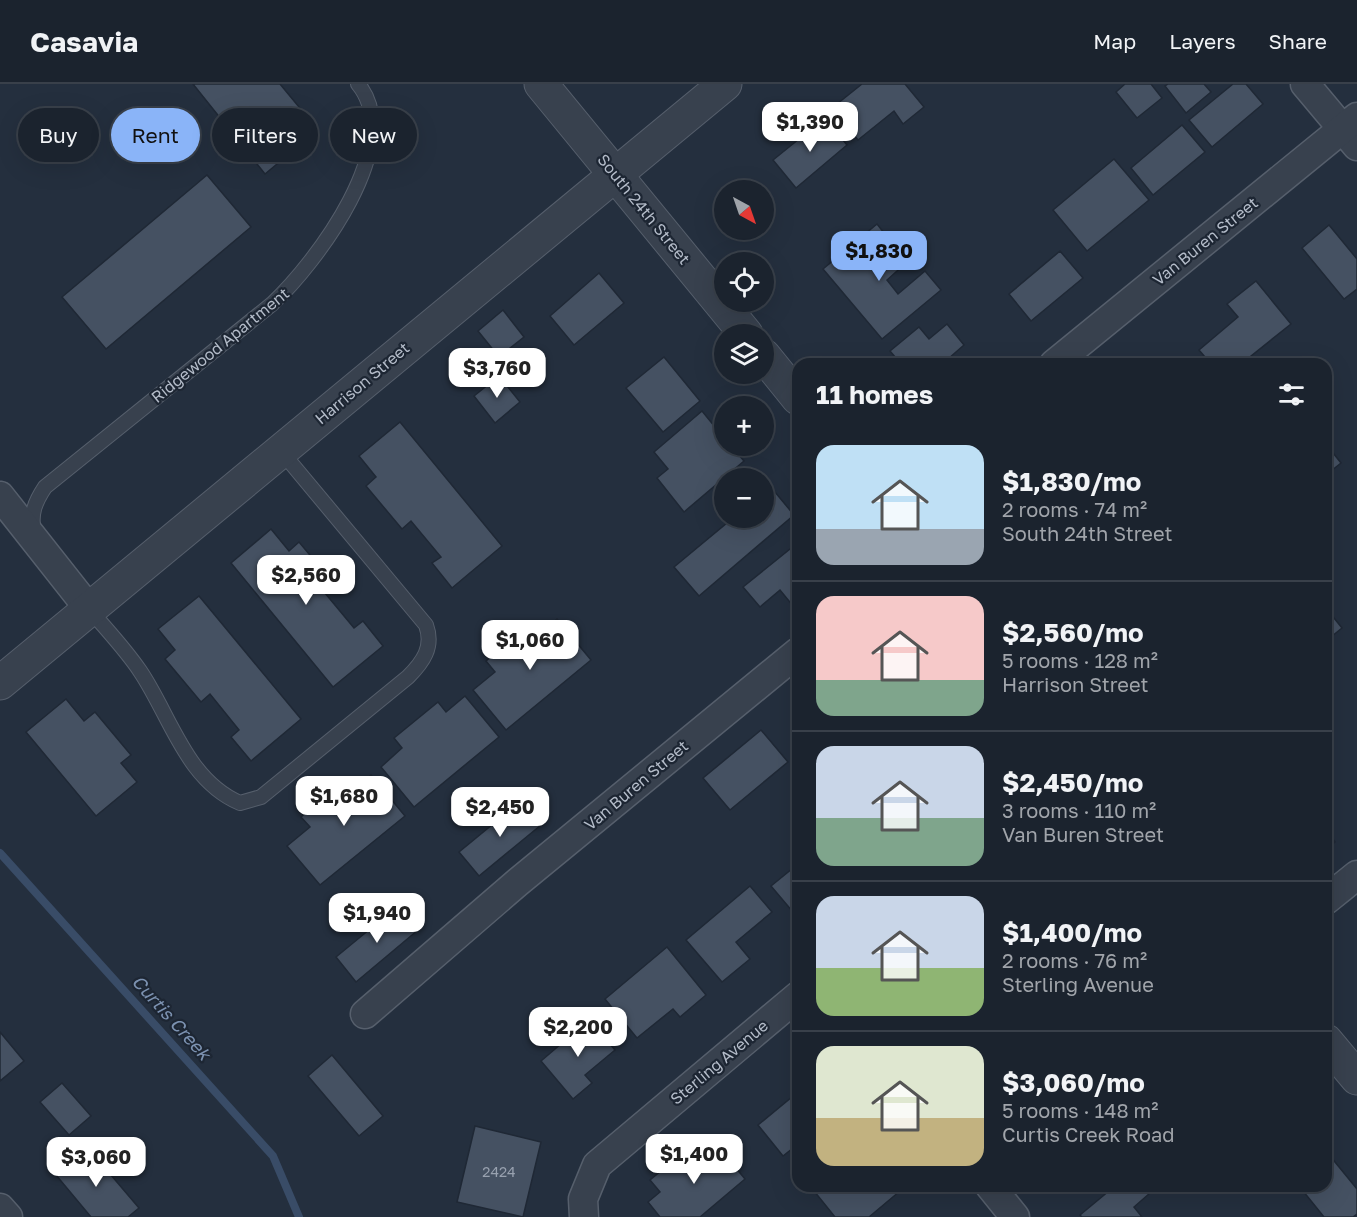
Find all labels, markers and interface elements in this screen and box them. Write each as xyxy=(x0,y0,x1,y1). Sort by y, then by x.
text: Casavia xyxy=(30,25,138,58)
text: Map xyxy=(1093,28,1136,54)
text: Layers xyxy=(1169,28,1236,54)
text: Share xyxy=(1269,28,1327,54)
pin: $1,390 xyxy=(761,102,859,153)
chip: Buy xyxy=(18,108,99,162)
chip: Rent xyxy=(111,108,200,162)
chip: Filters xyxy=(212,108,318,162)
chip: New xyxy=(330,108,417,162)
text: $1,390 xyxy=(776,109,844,133)
street label: South 24th Street xyxy=(593,150,695,268)
north arrow xyxy=(714,180,774,240)
map controls xyxy=(714,180,774,528)
street label: Van Buren Street xyxy=(1148,192,1262,290)
pin: $1,830 xyxy=(830,231,928,282)
text: $1,830 xyxy=(845,238,913,262)
button: locate xyxy=(714,252,774,312)
street label: Ridgewood Apartment xyxy=(147,283,293,407)
button: layers xyxy=(714,324,774,384)
street label: Harrison Street xyxy=(311,338,413,428)
pin: $3,760 xyxy=(448,348,546,399)
text: $3,760 xyxy=(463,355,531,379)
icon: filters xyxy=(1275,378,1308,411)
text: 11 homes xyxy=(816,379,933,410)
button: + xyxy=(714,396,774,456)
text: $1,830/mo xyxy=(1002,466,1141,497)
button: − xyxy=(714,468,774,528)
icon: home xyxy=(864,469,936,541)
text: 2 rooms · 74 m² xyxy=(1002,497,1147,521)
text: South 24th Street xyxy=(1002,521,1173,545)
pin: $2,560 xyxy=(257,555,355,606)
text: $2,560 xyxy=(271,562,341,586)
text: $2,560/mo xyxy=(1002,617,1144,648)
pin: $1,060 xyxy=(481,620,579,671)
icon: home xyxy=(864,620,936,692)
text: $1,060 xyxy=(496,627,564,651)
text: 5 rooms · 128 m² xyxy=(1002,648,1158,672)
text: Harrison Street xyxy=(1002,672,1149,696)
street label: Van Buren Street xyxy=(580,736,692,834)
text: $2,450/mo xyxy=(1002,767,1143,798)
icon: home xyxy=(864,770,936,842)
pin: $1,680 xyxy=(295,776,393,827)
text: $1,680 xyxy=(310,783,378,807)
pin: $2,450 xyxy=(451,787,549,838)
text: $2,450 xyxy=(465,794,535,818)
text: 3 rooms · 110 m² xyxy=(1002,798,1156,822)
text: Van Buren Street xyxy=(1002,822,1164,846)
pin: $1,940 xyxy=(328,893,426,944)
text: $1,940 xyxy=(343,900,411,924)
text: $1,400/mo xyxy=(1002,917,1142,948)
icon: home xyxy=(864,920,936,992)
text: 2 rooms · 76 m² xyxy=(1002,948,1147,972)
water label: Curtis Creek xyxy=(128,970,217,1066)
text: Sterling Avenue xyxy=(1002,972,1154,996)
pin: $2,200 xyxy=(529,1007,627,1058)
text: $2,200 xyxy=(543,1014,613,1038)
street label: Sterling Avenue xyxy=(666,1015,772,1109)
text: $3,060/mo xyxy=(1002,1067,1145,1098)
icon: home xyxy=(864,1070,936,1142)
text: 5 rooms · 148 m² xyxy=(1002,1098,1159,1122)
text: Curtis Creek Road xyxy=(1002,1122,1175,1146)
pin: $1,400 xyxy=(645,1134,743,1185)
pin: $3,060 xyxy=(47,1137,145,1188)
text: $1,400 xyxy=(660,1141,728,1165)
text: $3,060 xyxy=(61,1144,131,1168)
house number: 2424 xyxy=(482,1163,516,1180)

